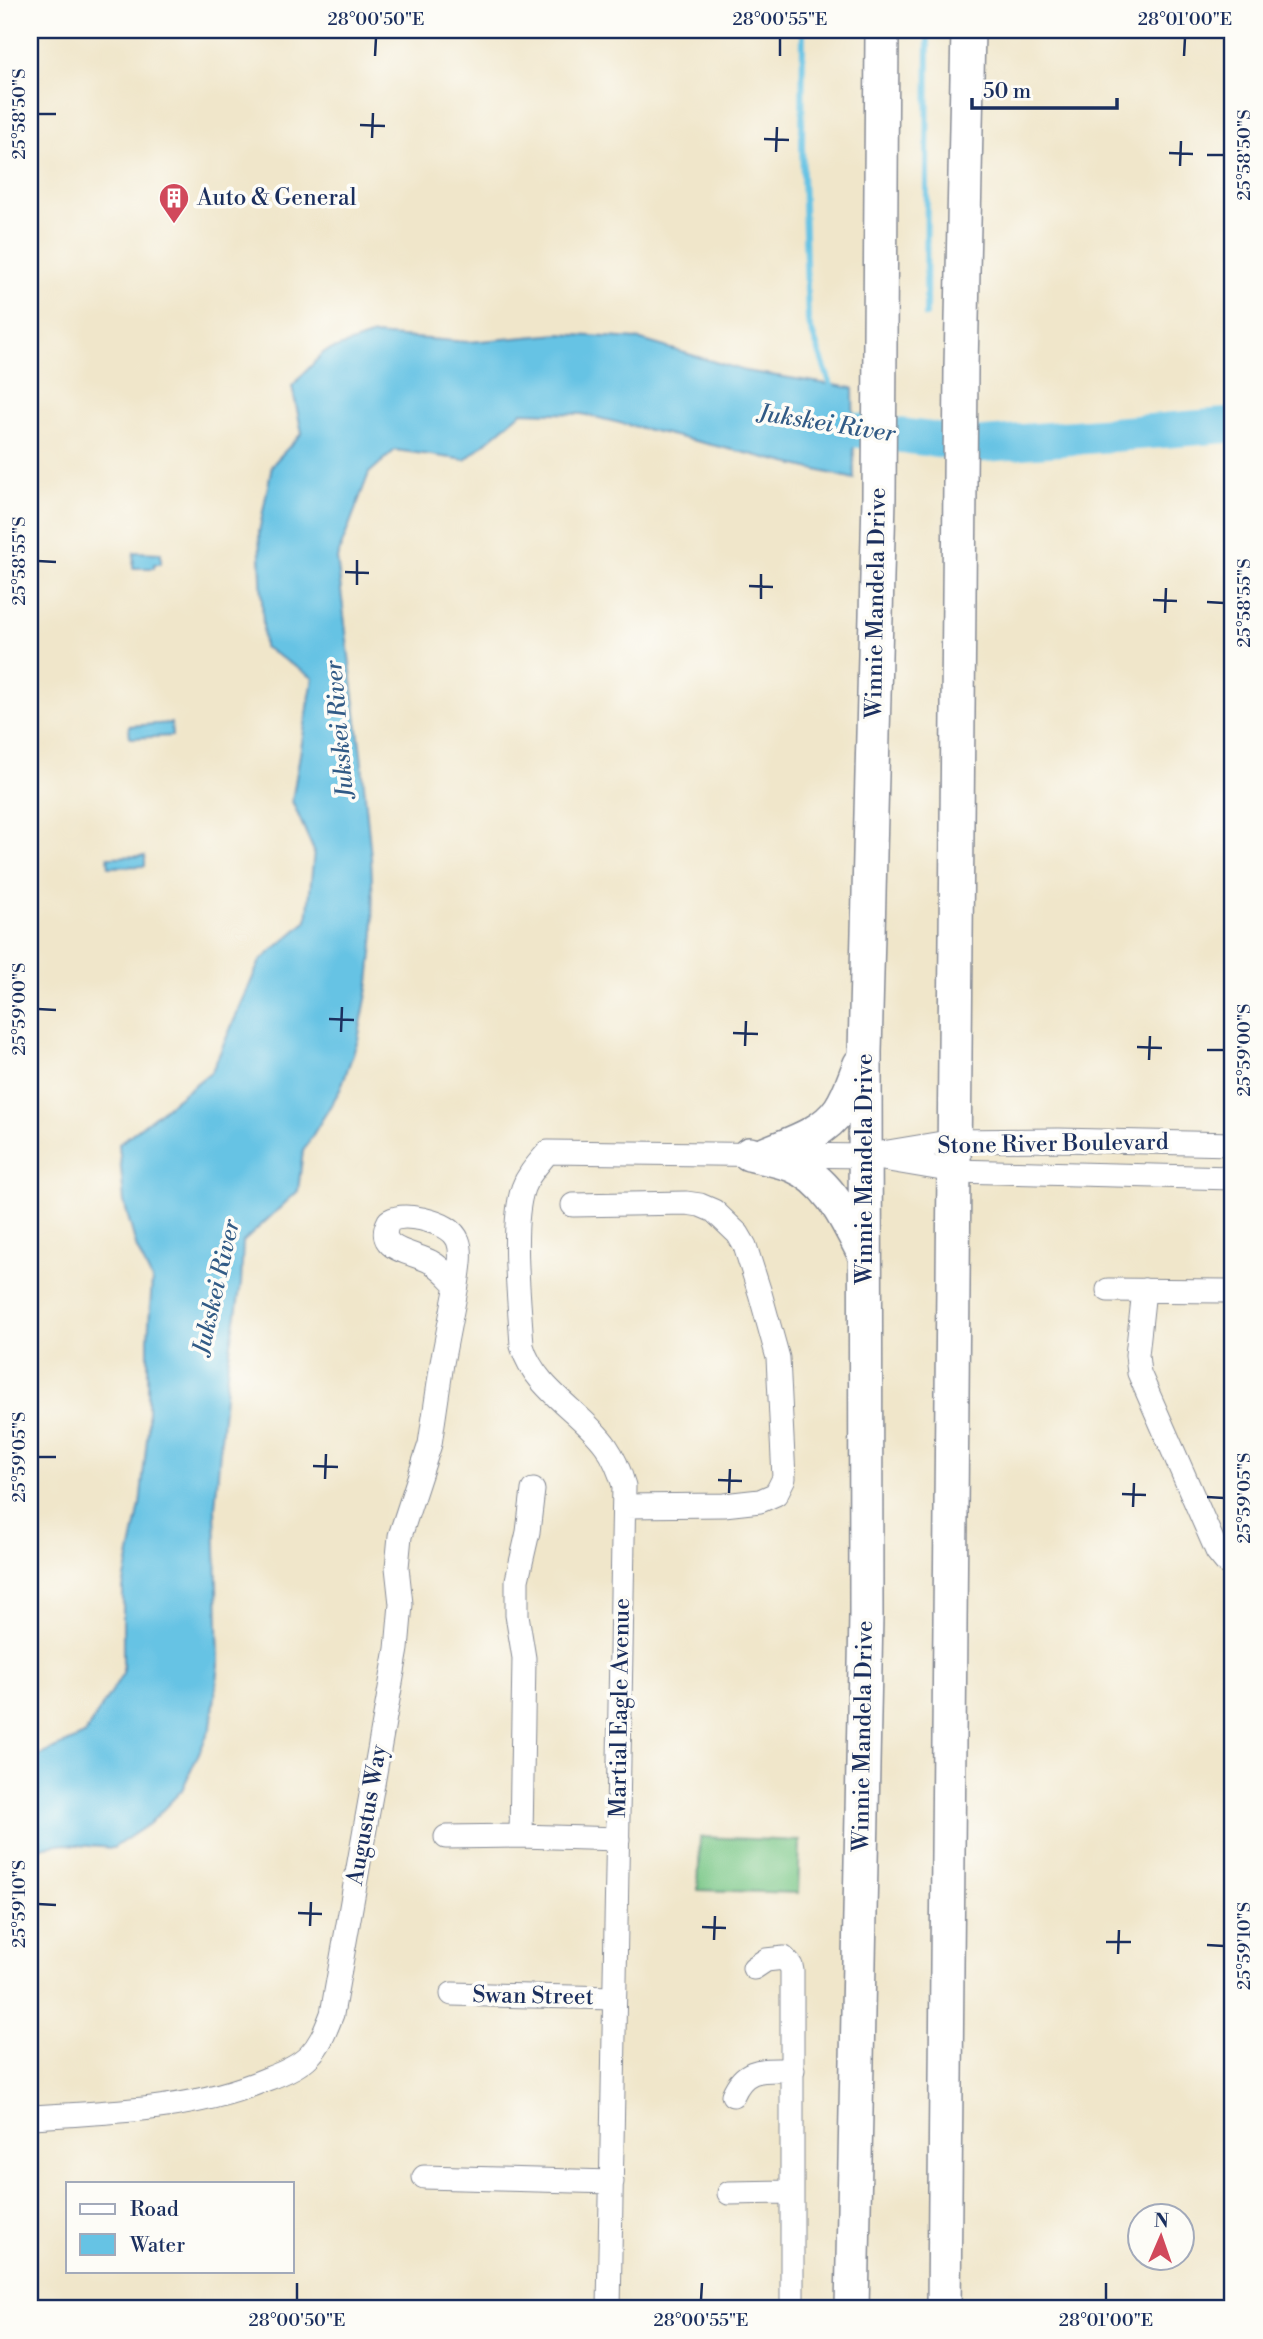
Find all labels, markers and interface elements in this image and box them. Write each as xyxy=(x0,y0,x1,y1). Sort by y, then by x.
text: 28°00'50"E xyxy=(327,8,425,31)
text: 28°00'55"E xyxy=(732,8,828,31)
text: 28°01'00"E xyxy=(1138,8,1232,31)
scale bar xyxy=(972,66,1118,110)
text: 25°58'50"S xyxy=(8,69,31,160)
text: 50 m xyxy=(983,79,1031,105)
text: 25°58'50"S xyxy=(1233,110,1256,201)
building icon: Auto & General xyxy=(157,181,191,225)
place label: Auto & General xyxy=(196,184,357,212)
water label: Jukskei River xyxy=(754,398,898,450)
street label: Winnie Mandela Drive xyxy=(860,487,892,720)
text: 25°58'55"S xyxy=(8,517,31,605)
text: 25°58'55"S xyxy=(1233,559,1256,647)
water label: Jukskei River xyxy=(319,658,361,802)
text: 25°59'00"S xyxy=(8,963,31,1055)
text: 25°59'00"S xyxy=(1233,1004,1256,1096)
street label: Winnie Mandela Drive xyxy=(851,1053,879,1286)
street label: Stone River Boulevard xyxy=(937,1128,1169,1160)
water label: Jukskei River xyxy=(186,1216,247,1360)
text: 25°59'05"S xyxy=(8,1412,31,1502)
text: 25°59'05"S xyxy=(1233,1453,1256,1543)
street label: Martial Eagle Avenue xyxy=(604,1598,636,1818)
street label: Winnie Mandela Drive xyxy=(847,1620,879,1853)
street label: Augustus Way xyxy=(341,1742,393,1888)
text: 25°59'10"S xyxy=(8,1860,31,1948)
text: 25°59'10"S xyxy=(1233,1902,1256,1990)
street label: Swan Street xyxy=(472,1981,594,2011)
legend xyxy=(66,2182,294,2272)
text: Road xyxy=(130,2197,179,2223)
north arrow xyxy=(1126,2202,1196,2272)
text: N xyxy=(1154,2209,1169,2233)
text: Water xyxy=(129,2233,185,2259)
text: 28°00'50"E xyxy=(248,2309,346,2332)
text: 28°00'55"E xyxy=(653,2309,749,2332)
text: 28°01'00"E xyxy=(1059,2309,1153,2332)

